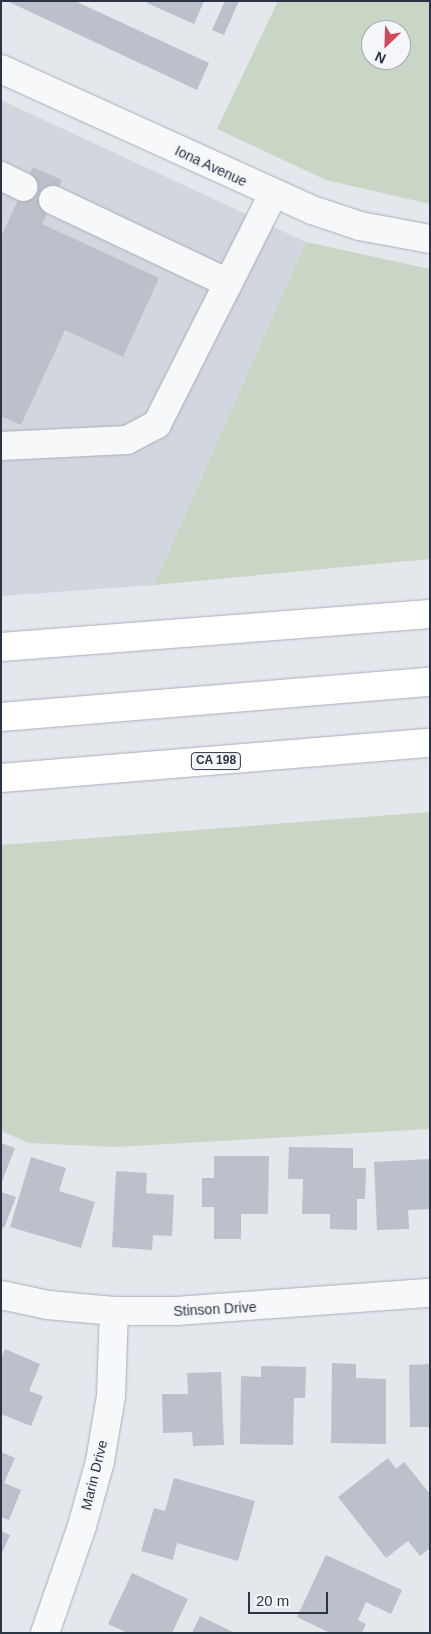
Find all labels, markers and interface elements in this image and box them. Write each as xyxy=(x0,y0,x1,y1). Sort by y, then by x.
north arrow xyxy=(361,20,411,70)
text: N xyxy=(372,48,388,67)
street label: Iona Avenue xyxy=(172,142,250,190)
road number: CA 198 xyxy=(190,751,242,770)
street label: Stinson Drive xyxy=(173,1298,257,1320)
street label: Marin Drive xyxy=(77,1438,111,1512)
scale bar xyxy=(251,1582,331,1614)
text: 20 m xyxy=(256,1592,289,1609)

